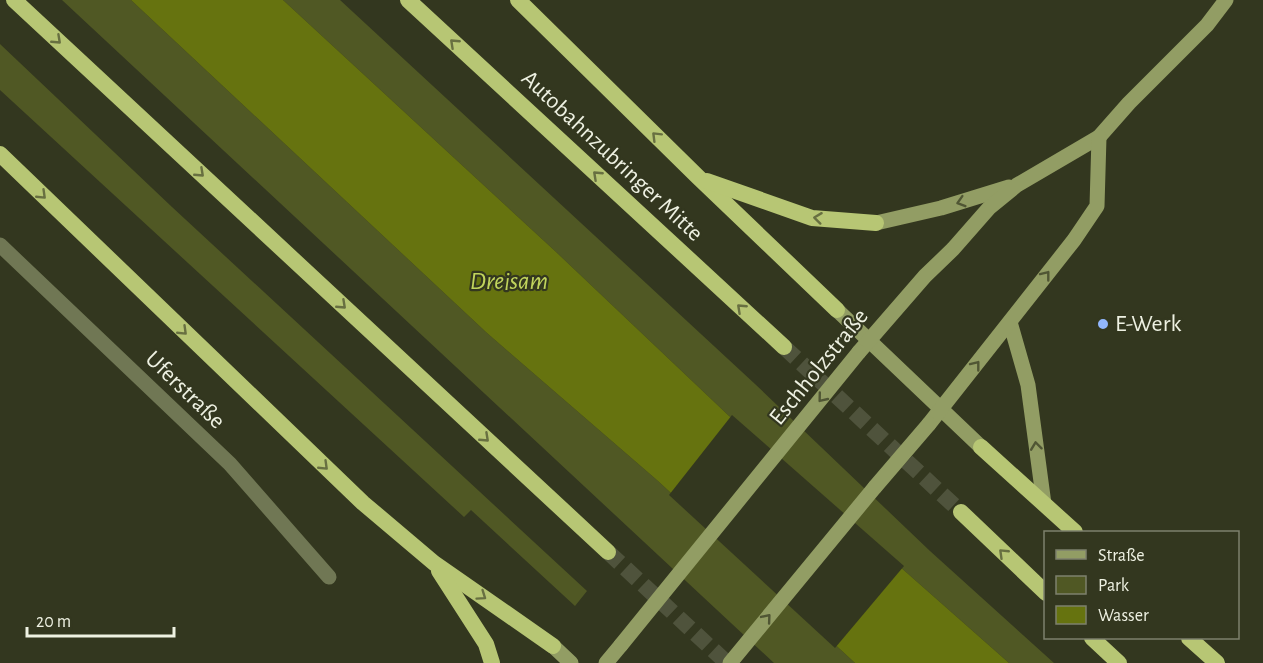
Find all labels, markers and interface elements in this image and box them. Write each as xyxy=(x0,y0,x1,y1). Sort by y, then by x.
one-way arrow xyxy=(50,33,61,44)
one-way arrow xyxy=(451,39,461,50)
street label: Autobahnzubringer Mitte xyxy=(517,66,707,246)
one-way arrow xyxy=(653,133,664,144)
one-way arrow xyxy=(193,166,203,177)
one-way arrow xyxy=(594,172,605,183)
one-way arrow xyxy=(36,188,46,199)
one-way arrow xyxy=(956,195,967,207)
one-way arrow xyxy=(813,212,822,224)
water label: Dreisam xyxy=(470,268,548,294)
one-way arrow xyxy=(1039,271,1050,282)
one-way arrow xyxy=(335,298,346,309)
one-way arrow xyxy=(737,304,748,315)
street label: Eschholzstraße xyxy=(765,304,873,430)
place label: E-Werk xyxy=(1115,312,1181,336)
marker: E-Werk xyxy=(1096,317,1110,331)
one-way arrow xyxy=(177,324,187,335)
street label: Uferstraße xyxy=(141,347,229,433)
one-way arrow xyxy=(968,361,979,372)
one-way arrow xyxy=(818,391,829,402)
one-way arrow xyxy=(479,431,489,442)
one-way arrow xyxy=(1030,441,1043,450)
one-way arrow xyxy=(317,459,327,470)
legend xyxy=(1044,531,1239,639)
text: Straße xyxy=(1098,547,1144,565)
one-way arrow xyxy=(1000,549,1011,560)
text: Park xyxy=(1098,577,1130,595)
one-way arrow xyxy=(475,589,486,600)
scale bar xyxy=(27,600,174,638)
text: Wasser xyxy=(1098,607,1149,625)
text: 20 m xyxy=(36,613,71,631)
one-way arrow xyxy=(760,614,771,625)

